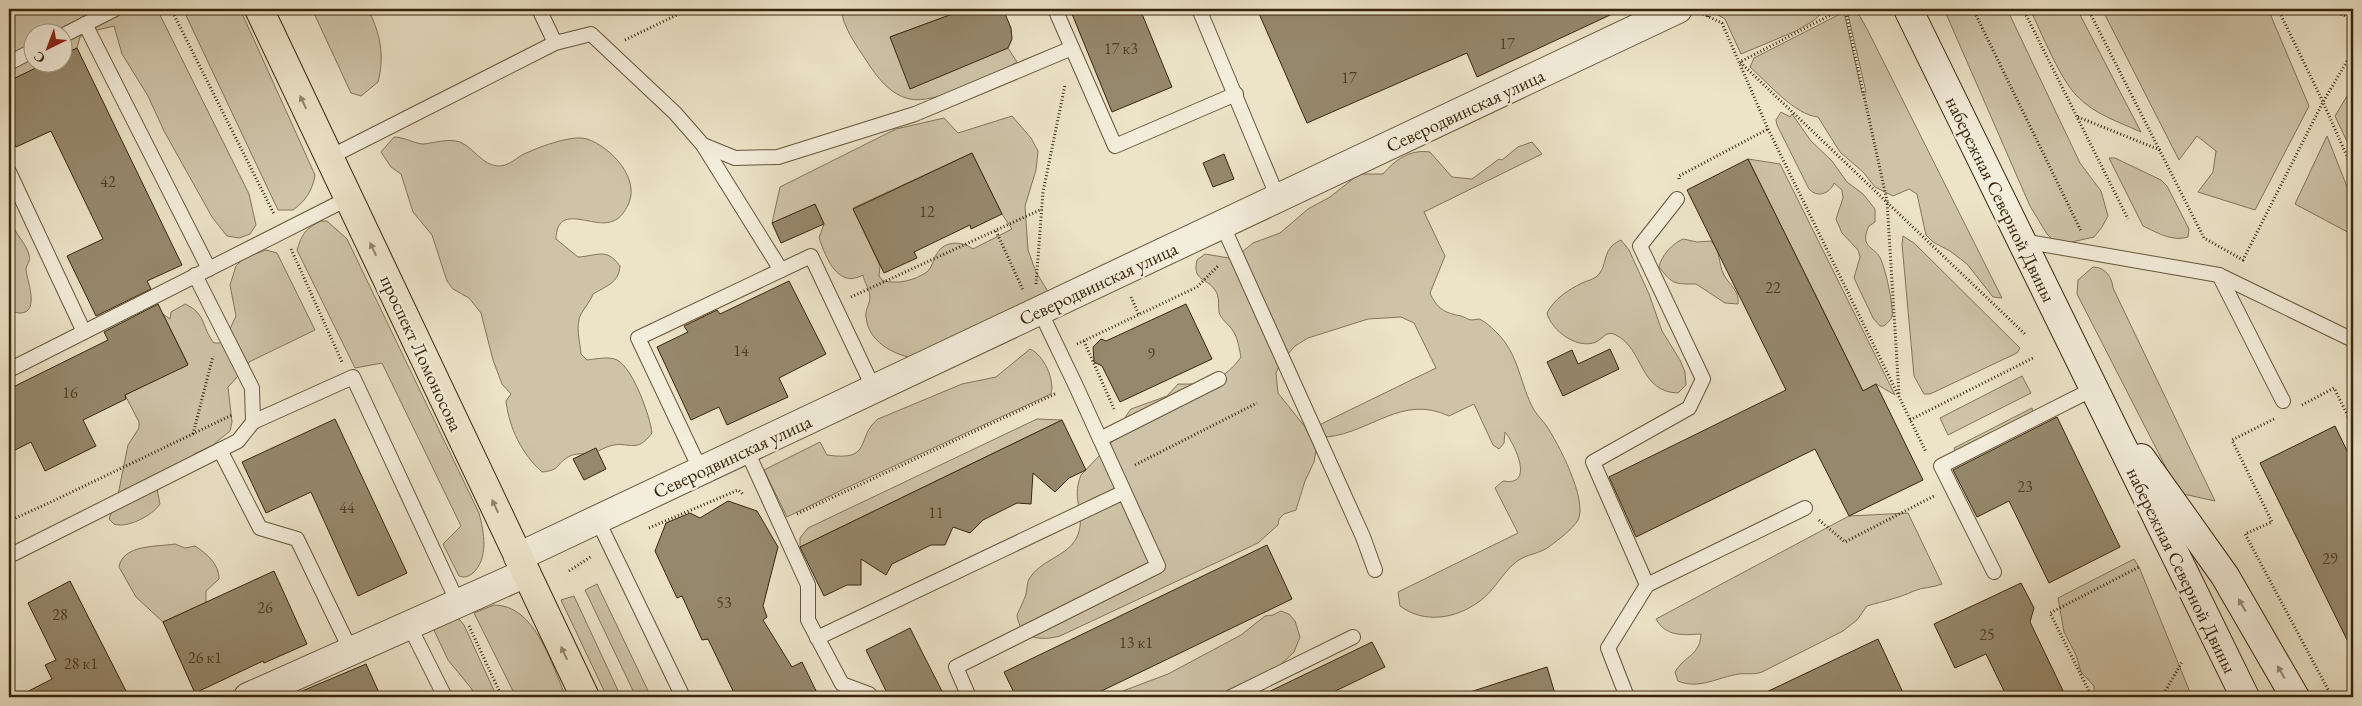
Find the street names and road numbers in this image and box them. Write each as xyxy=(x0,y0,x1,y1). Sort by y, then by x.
street label: Северодвинская улица xyxy=(1382,63,1549,158)
street label: набережная Северной Двины xyxy=(1940,92,2061,307)
street label: Северодвинская улица xyxy=(1015,236,1182,331)
street label: проспект Ломоносова xyxy=(374,271,469,436)
street label: Северодвинская улица xyxy=(649,409,816,504)
street label: набережная Северной Двины xyxy=(2121,463,2242,678)

